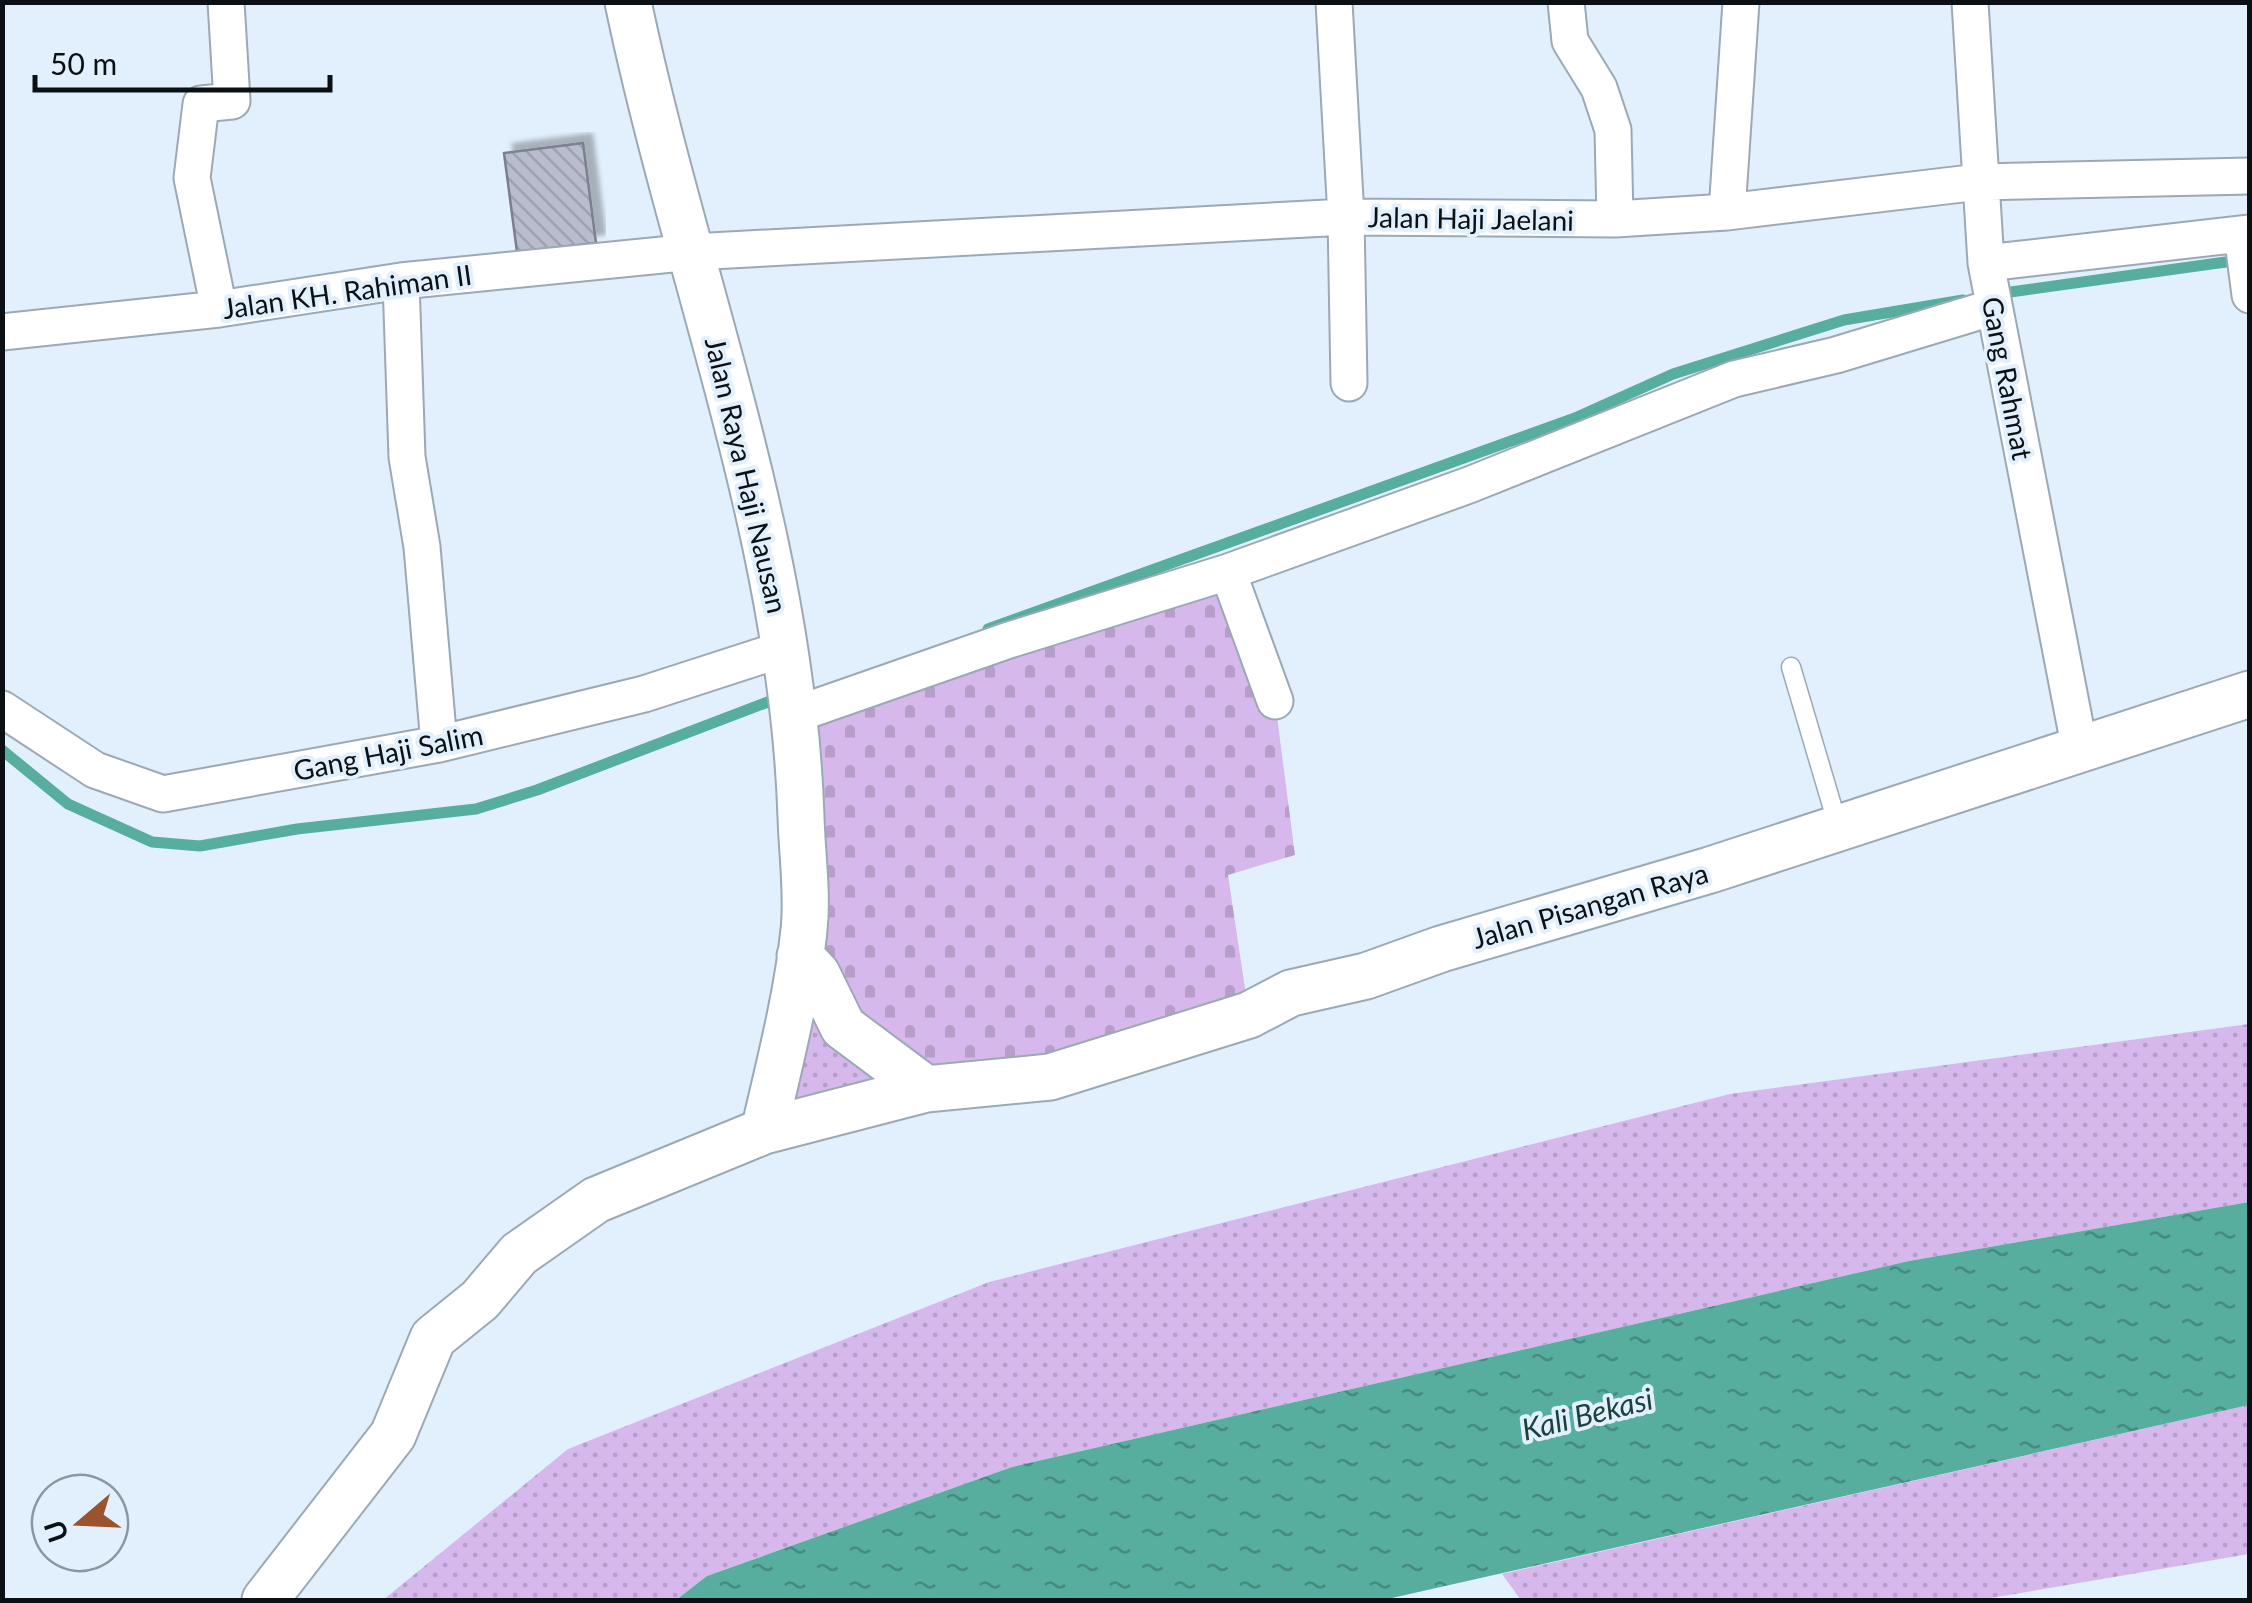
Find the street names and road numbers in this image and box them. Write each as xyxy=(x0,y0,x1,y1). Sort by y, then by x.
street label: Jalan Haji Jaelani xyxy=(1368,199,1574,237)
street label: Jalan KH. Rahiman II xyxy=(220,257,474,325)
street label: Gang Rahmat xyxy=(1976,294,2040,462)
street label: Jalan Raya Haji Nausan xyxy=(699,334,795,616)
street label: Gang Haji Salim xyxy=(290,717,486,787)
street label: Jalan Pisangan Raya xyxy=(1468,855,1712,955)

